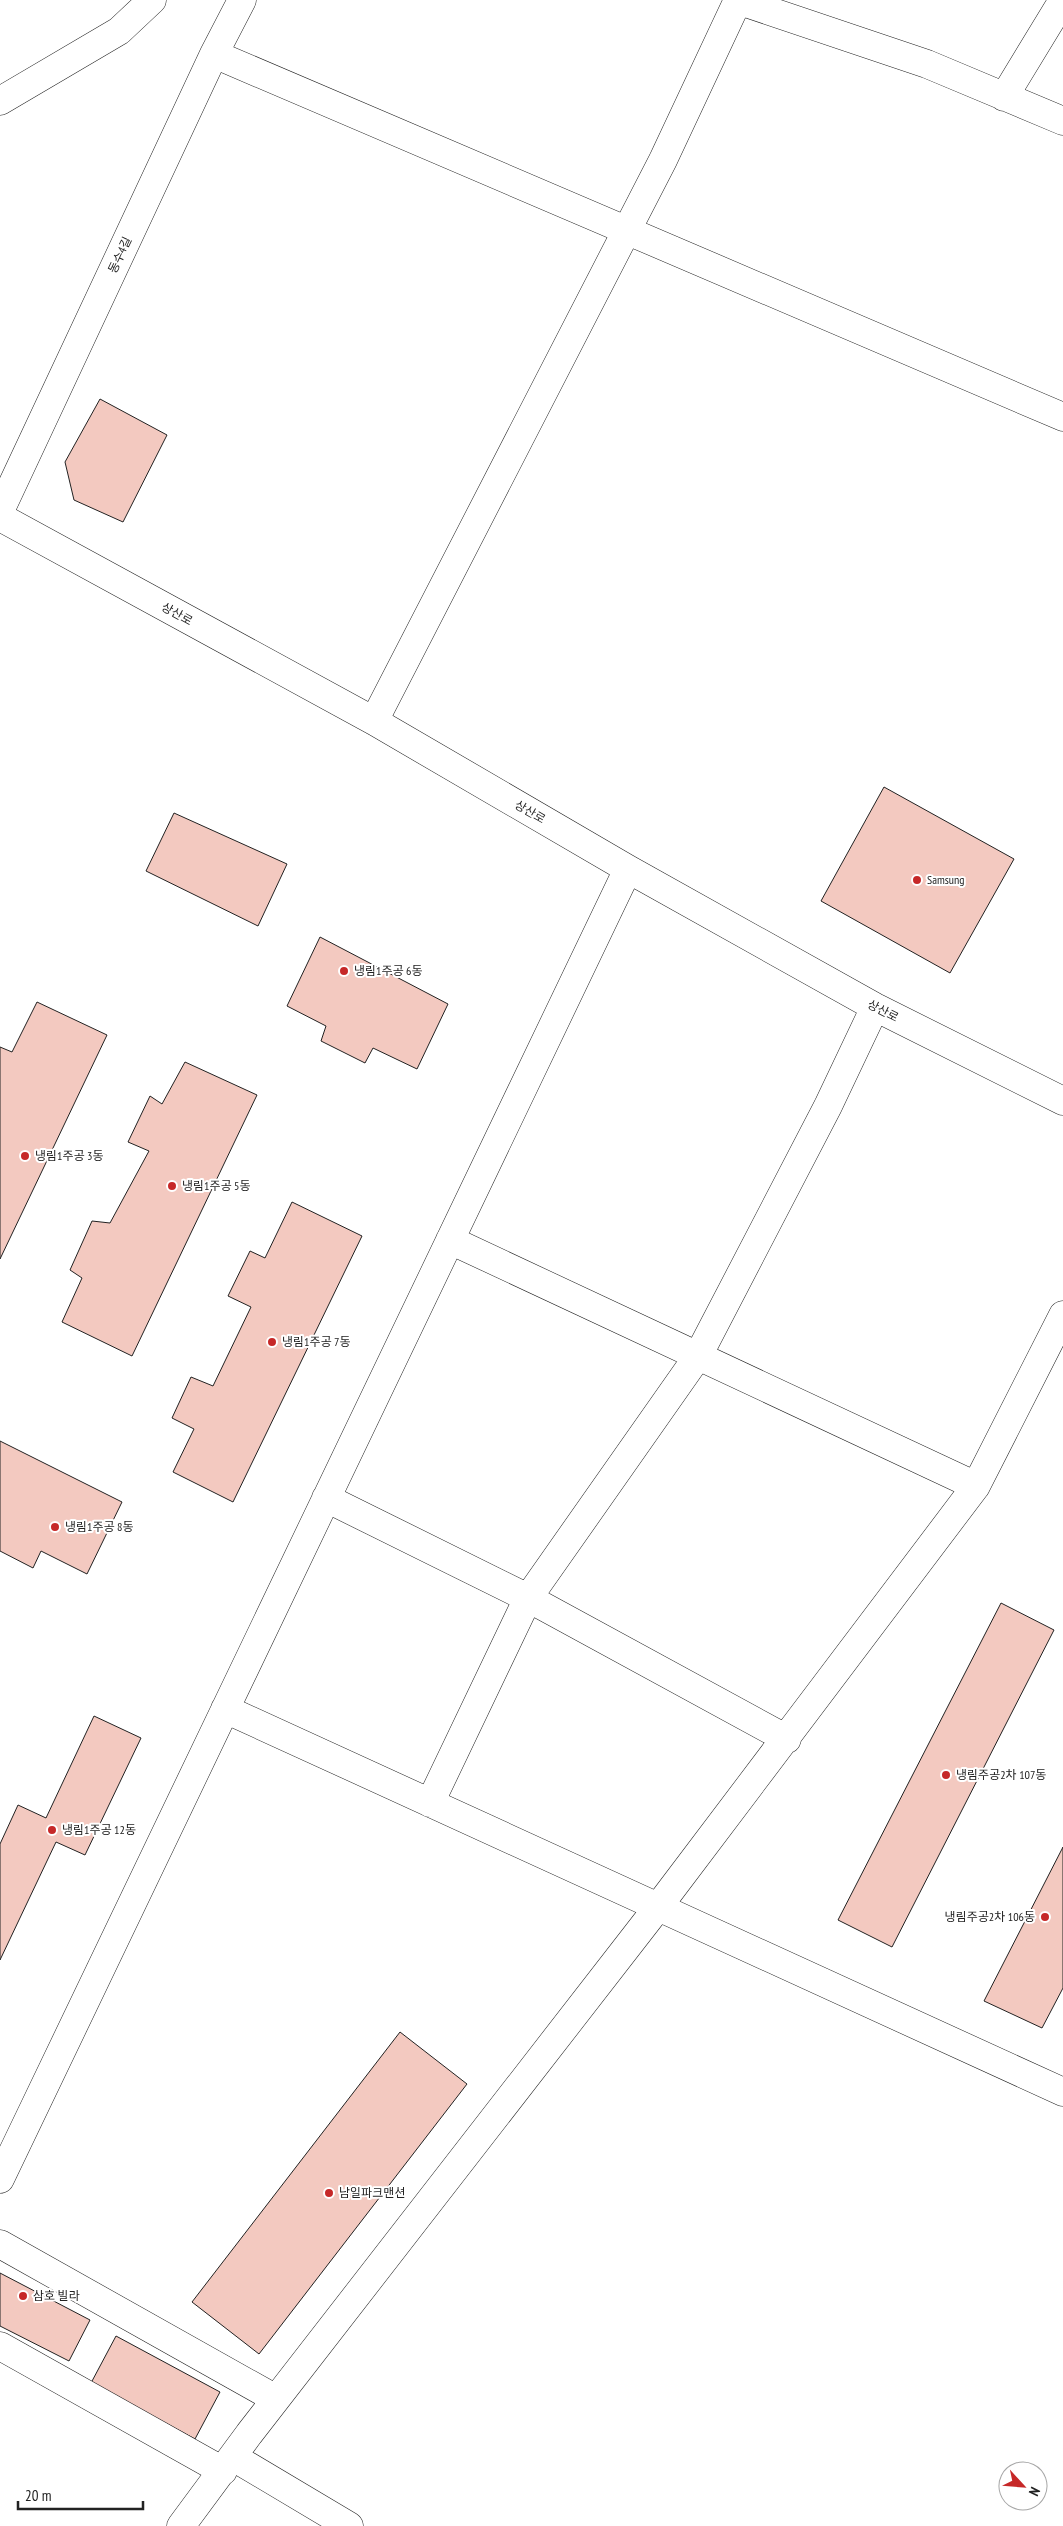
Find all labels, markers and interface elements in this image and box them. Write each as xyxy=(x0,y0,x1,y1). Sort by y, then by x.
street label: 동수4길 xyxy=(105,234,134,275)
street label: 상산로 xyxy=(159,599,195,628)
street label: 상산로 xyxy=(512,797,548,826)
place label: Samsung xyxy=(927,872,964,887)
marker: Samsung xyxy=(911,874,923,886)
place label: 냉림1주공 6동 xyxy=(354,963,423,978)
marker: 냉림1주공 6동 xyxy=(338,965,350,977)
street label: 상산로 xyxy=(865,996,901,1025)
place label: 냉림1주공 3동 xyxy=(35,1148,104,1163)
marker: 냉림1주공 3동 xyxy=(19,1150,31,1162)
place label: 냉림1주공 5동 xyxy=(182,1178,251,1193)
marker: 냉림1주공 5동 xyxy=(166,1180,178,1192)
place label: 냉림1주공 7동 xyxy=(282,1334,351,1349)
marker: 냉림1주공 7동 xyxy=(266,1336,278,1348)
place label: 냉림1주공 8동 xyxy=(65,1519,134,1534)
marker: 냉림1주공 8동 xyxy=(49,1521,61,1533)
place label: 냉림주공2차 107동 xyxy=(956,1767,1046,1782)
marker: 냉림주공2차 107동 xyxy=(940,1769,952,1781)
place label: 냉림1주공 12동 xyxy=(62,1822,136,1837)
marker: 냉림1주공 12동 xyxy=(46,1824,58,1836)
place label: 냉림주공2차 106동 xyxy=(945,1909,1035,1924)
marker: 냉림주공2차 106동 xyxy=(1039,1911,1051,1923)
place label: 남일파크맨션 xyxy=(339,2185,405,2200)
marker: 남일파크맨션 xyxy=(323,2187,335,2199)
place label: 삼호 빌라 xyxy=(33,2288,80,2303)
marker: 삼호 빌라 xyxy=(17,2290,29,2302)
north arrow xyxy=(998,2461,1048,2511)
scale bar xyxy=(18,2478,142,2510)
text: N xyxy=(1025,2484,1044,2499)
text: 20 m xyxy=(25,2486,51,2505)

